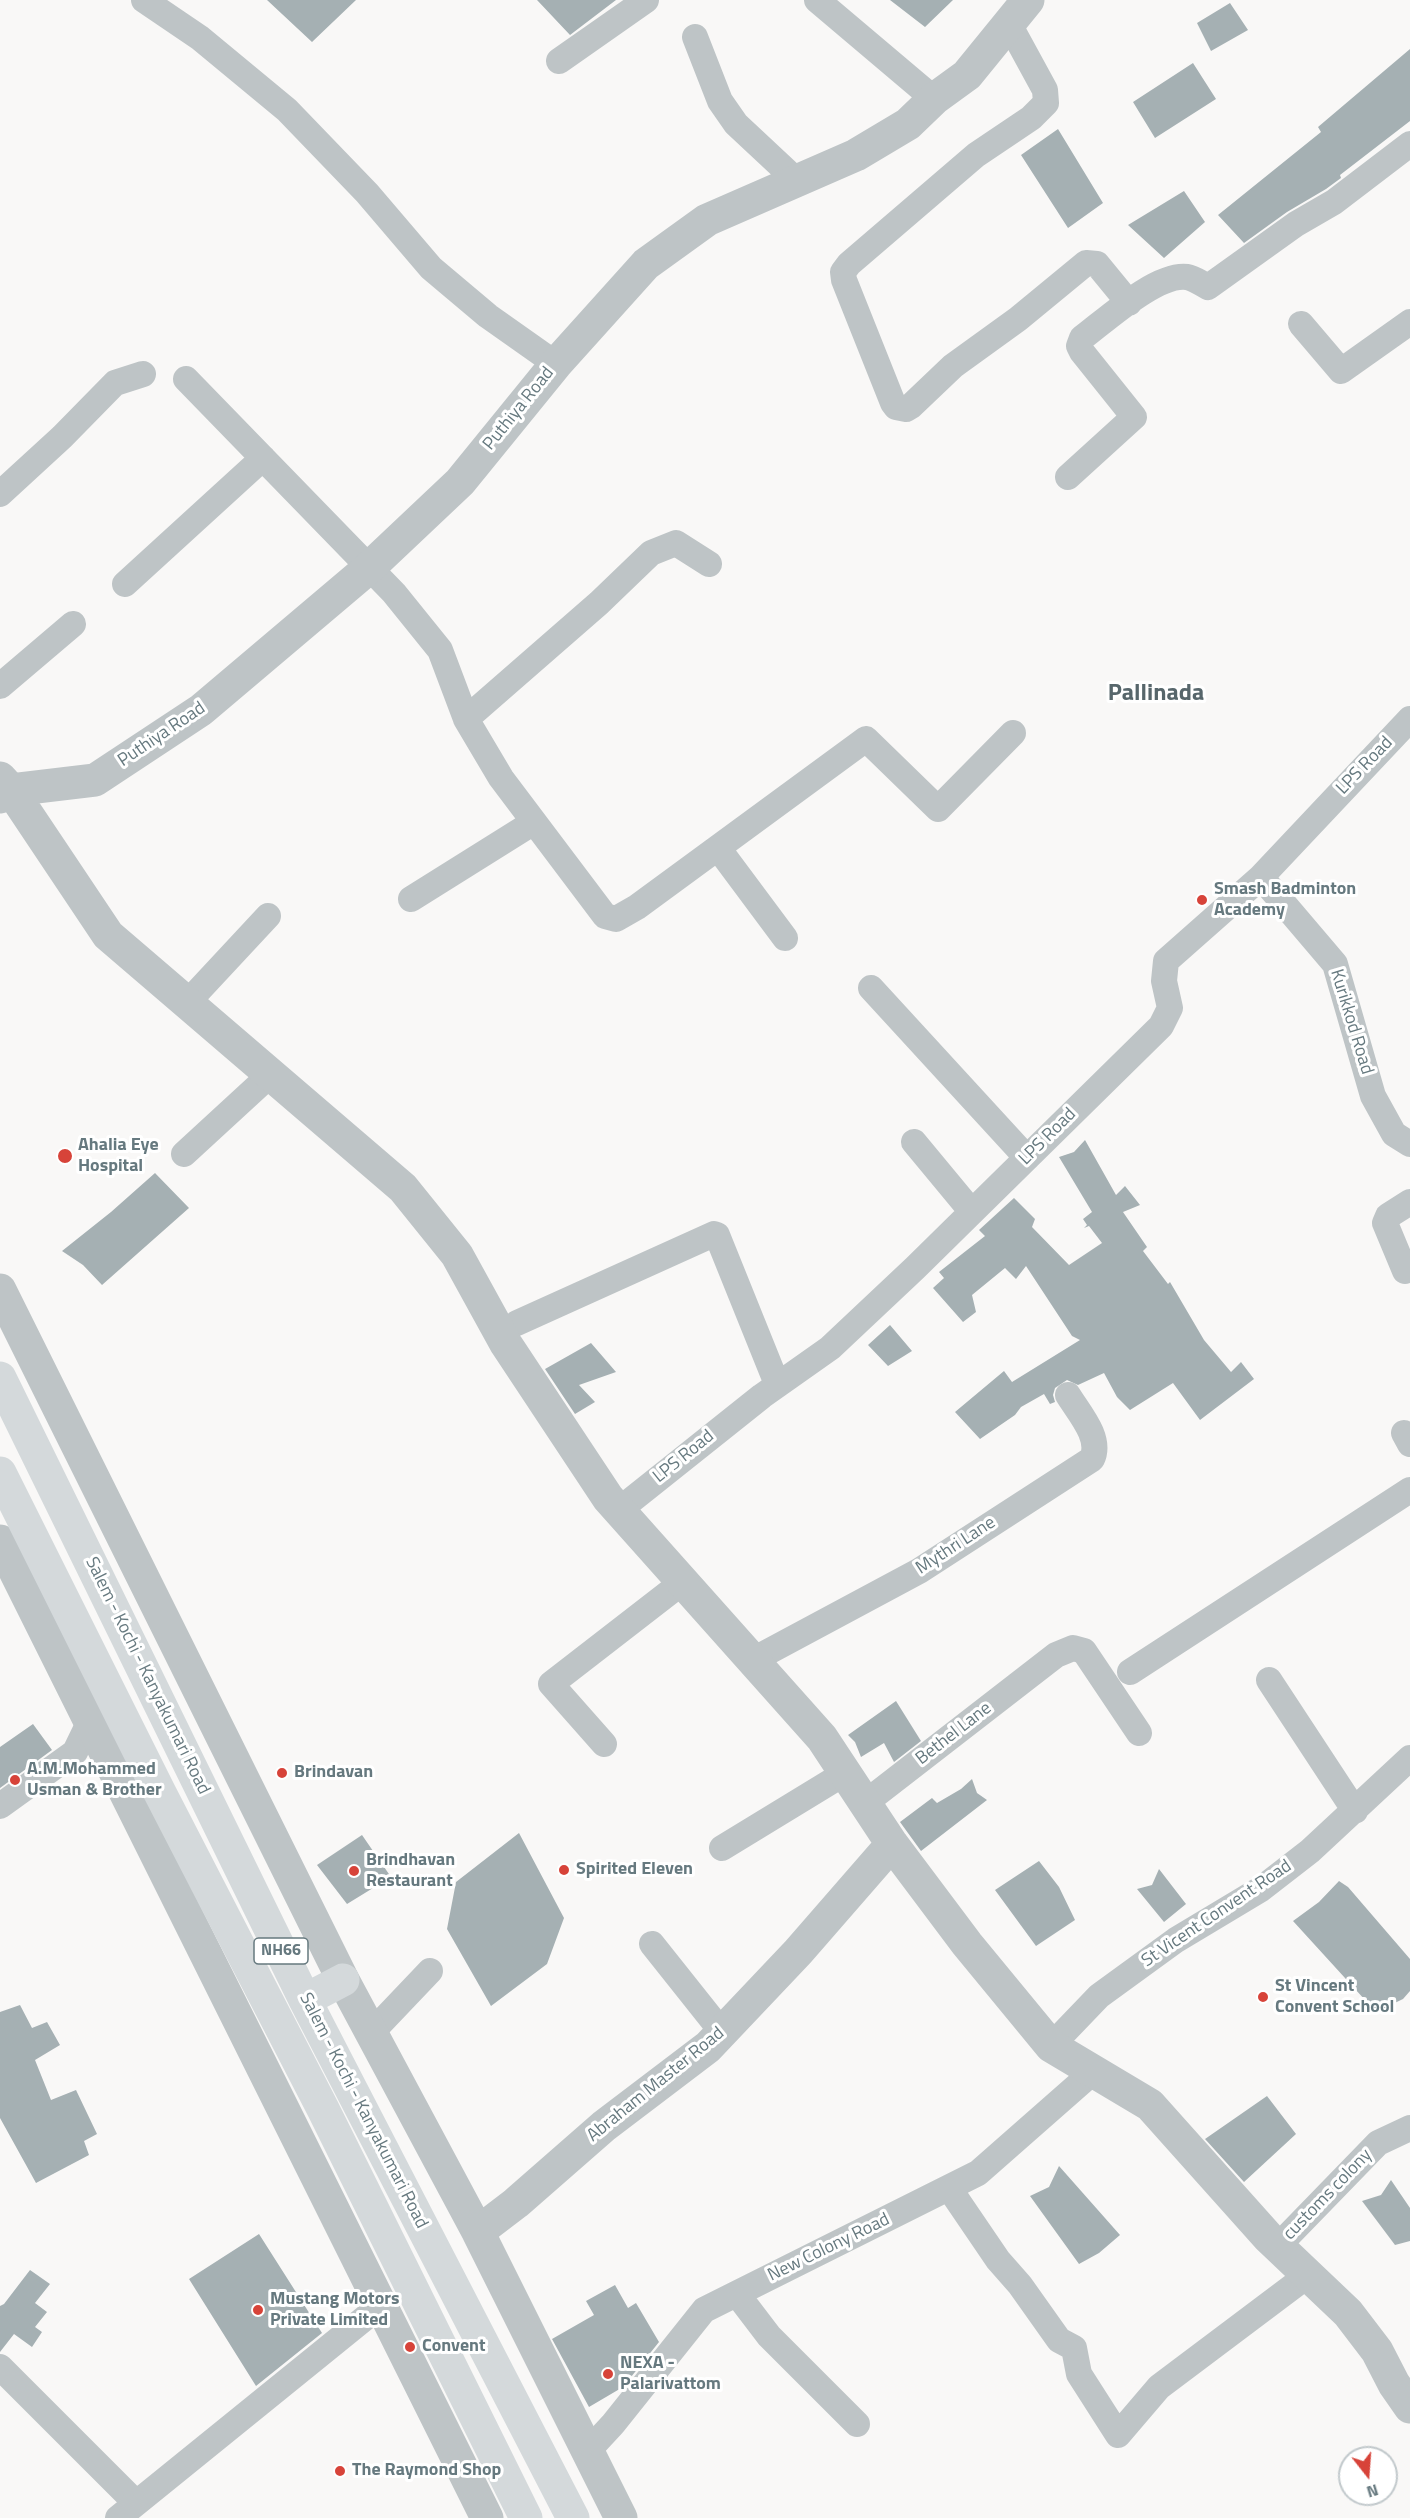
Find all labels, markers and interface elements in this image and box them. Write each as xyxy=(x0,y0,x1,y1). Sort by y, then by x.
street label: Puthiya Road xyxy=(479,363,559,455)
district label: Pallinada xyxy=(1108,680,1204,708)
street label: Puthiya Road xyxy=(114,698,210,772)
street label: LPS Road xyxy=(1332,733,1398,799)
place label: Smash Badminton Academy xyxy=(1214,879,1356,922)
marker: Smash Badminton Academy xyxy=(1195,893,1209,907)
street label: Kurikkod Road xyxy=(1325,967,1377,1077)
street label: LPS Road xyxy=(1015,1104,1081,1170)
place label: Ahalia Eye Hospital xyxy=(78,1135,159,1178)
marker: Ahalia Eye Hospital xyxy=(56,1147,74,1165)
street label: LPS Road xyxy=(649,1426,719,1488)
street label: Mythri Lane xyxy=(912,1512,1000,1580)
street label: Salem - Kochi - Kanyakumari Road xyxy=(80,1554,214,1798)
street label: Bethel Lane xyxy=(912,1698,996,1770)
place label: A.M.Mohammed Usman & Brother xyxy=(27,1759,162,1802)
place label: Brindavan xyxy=(294,1762,373,1784)
marker: Brindavan xyxy=(275,1766,289,1780)
marker: A.M.Mohammed Usman & Brother xyxy=(8,1773,22,1787)
place label: Brindhavan Restaurant xyxy=(366,1850,455,1892)
street label: St Vicent Convent Road xyxy=(1138,1856,1296,1972)
place label: Spirited Eleven xyxy=(576,1859,693,1881)
marker: Spirited Eleven xyxy=(557,1863,571,1877)
marker: Brindhavan Restaurant xyxy=(347,1864,361,1878)
road number: NH66 xyxy=(254,1938,308,1964)
place label: St Vincent Convent School xyxy=(1275,1976,1394,2018)
street label: Salem - Kochi - Kanyakumari Road xyxy=(294,1990,432,2232)
marker: St Vincent Convent School xyxy=(1256,1990,1270,2004)
street label: Abraham Master Road xyxy=(583,2023,729,2147)
street label: customs colony xyxy=(1279,2145,1377,2245)
street label: New Colony Road xyxy=(765,2209,893,2287)
place label: Mustang Motors Private Limited xyxy=(270,2289,399,2332)
marker: Mustang Motors Private Limited xyxy=(251,2303,265,2317)
place label: Convent xyxy=(422,2336,486,2358)
marker: Convent xyxy=(403,2340,417,2354)
place label: NEXA - Palarivattom xyxy=(620,2353,721,2396)
marker: NEXA - Palarivattom xyxy=(601,2367,615,2381)
north arrow xyxy=(1338,2446,1398,2506)
place label: The Raymond Shop xyxy=(352,2460,501,2482)
marker: The Raymond Shop xyxy=(333,2464,347,2478)
text: N xyxy=(1364,2478,1381,2504)

